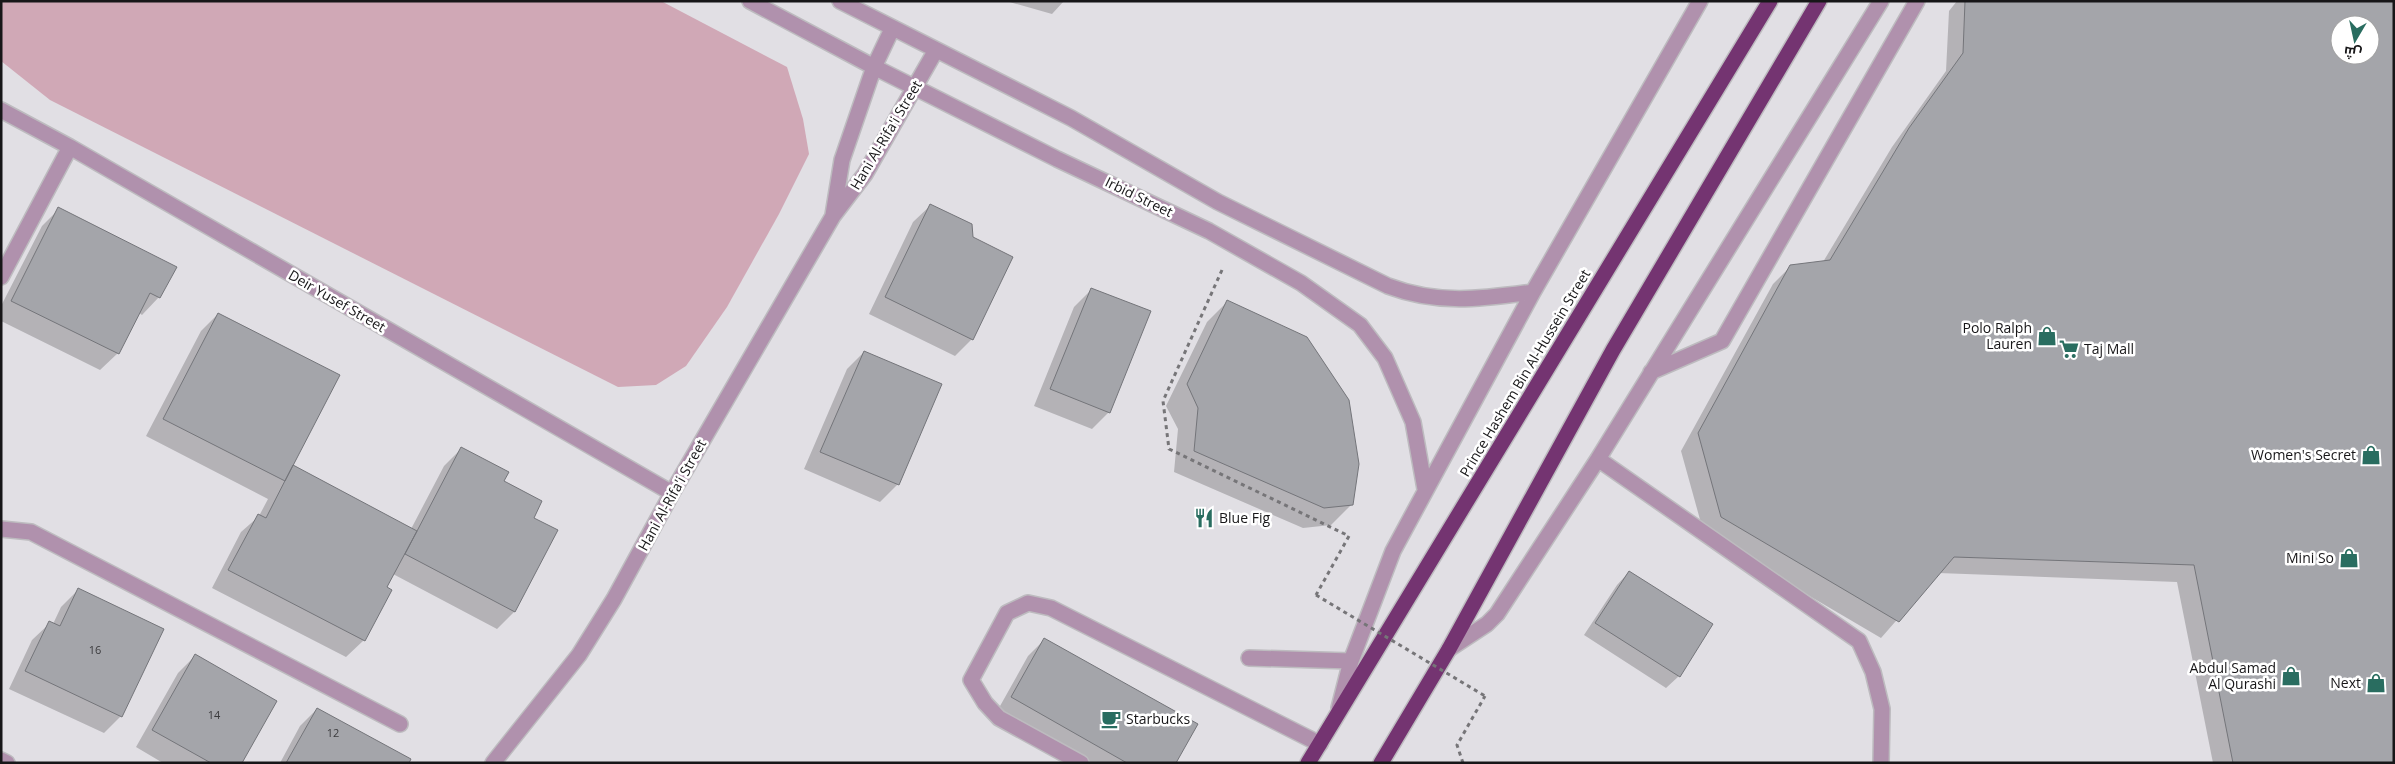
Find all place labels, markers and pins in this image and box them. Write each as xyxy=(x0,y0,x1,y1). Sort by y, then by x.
place label: Polo Ralph Lauren xyxy=(1962,318,2032,353)
shop icon: Polo Ralph Lauren xyxy=(2036,325,2058,347)
supermarket icon: Taj Mall xyxy=(2058,338,2080,360)
place label: Taj Mall xyxy=(2084,339,2134,358)
shop icon: Women's Secret xyxy=(2360,444,2382,466)
place label: Women's Secret xyxy=(2251,445,2356,464)
restaurant icon: Blue Fig xyxy=(1193,507,1215,529)
place label: Blue Fig xyxy=(1219,508,1270,527)
shop icon: Mini So xyxy=(2338,547,2360,569)
place label: Mini So xyxy=(2286,548,2334,567)
place label: Abdul Samad Al Qurashi xyxy=(2189,658,2276,693)
shop icon: Abdul Samad Al Qurashi xyxy=(2280,665,2302,687)
shop icon: Next xyxy=(2365,672,2387,694)
place label: Next xyxy=(2330,673,2361,692)
cafe icon: Starbucks xyxy=(1100,708,1122,730)
place label: Starbucks xyxy=(1126,709,1190,728)

